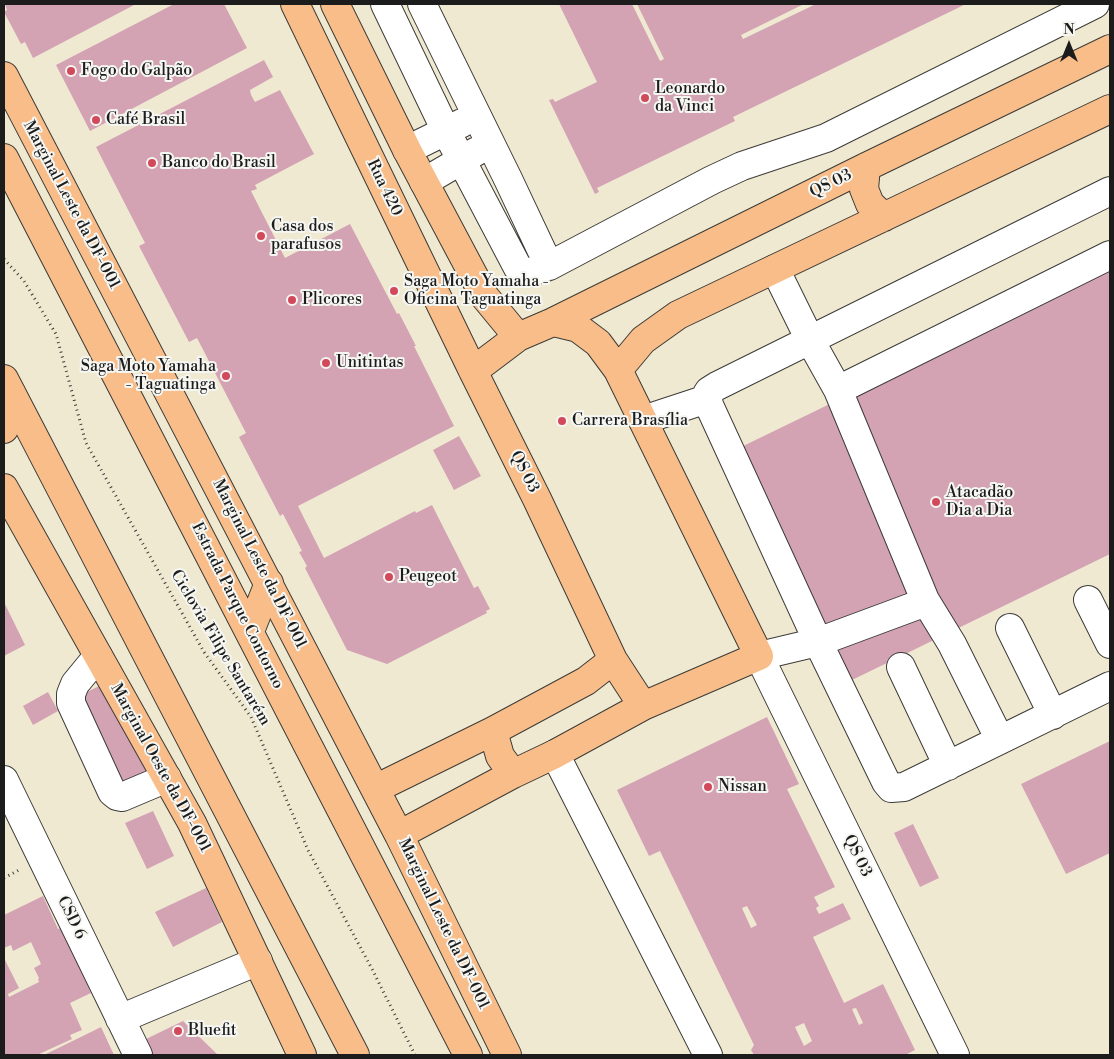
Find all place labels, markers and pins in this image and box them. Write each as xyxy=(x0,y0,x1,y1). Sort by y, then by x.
place label: Fogo do Galpão xyxy=(81,61,192,81)
marker: Fogo do Galpão xyxy=(65,65,77,77)
place label: Leonardo da Vinci xyxy=(655,79,725,117)
marker: Leonardo da Vinci xyxy=(639,92,651,104)
place label: Café Brasil xyxy=(106,110,185,130)
marker: Café Brasil xyxy=(90,114,102,126)
place label: Banco do Brasil xyxy=(162,153,276,173)
marker: Banco do Brasil xyxy=(146,157,158,169)
place label: Casa dos parafusos xyxy=(271,217,341,255)
marker: Casa dos parafusos xyxy=(255,230,267,242)
place label: Saga Moto Yamaha - Oficina Taguatinga xyxy=(404,272,549,310)
marker: Saga Moto Yamaha - Oficina Taguatinga xyxy=(388,285,400,297)
place label: Plicores xyxy=(302,290,362,310)
marker: Plicores xyxy=(286,294,298,306)
place label: Unitintas xyxy=(336,353,404,373)
place label: Saga Moto Yamaha - Taguatinga xyxy=(81,357,216,395)
marker: Unitintas xyxy=(320,357,332,369)
marker: Saga Moto Yamaha - Taguatinga xyxy=(220,370,232,382)
place label: Carrera Brasília xyxy=(572,411,688,431)
marker: Carrera Brasília xyxy=(556,415,568,427)
place label: Atacadão Dia a Dia xyxy=(946,483,1013,521)
marker: Atacadão Dia a Dia xyxy=(930,496,942,508)
place label: Peugeot xyxy=(399,567,457,587)
marker: Peugeot xyxy=(383,571,395,583)
place label: Nissan xyxy=(718,777,767,797)
marker: Nissan xyxy=(702,781,714,793)
place label: Bluefit xyxy=(188,1021,236,1041)
marker: Bluefit xyxy=(172,1025,184,1037)

